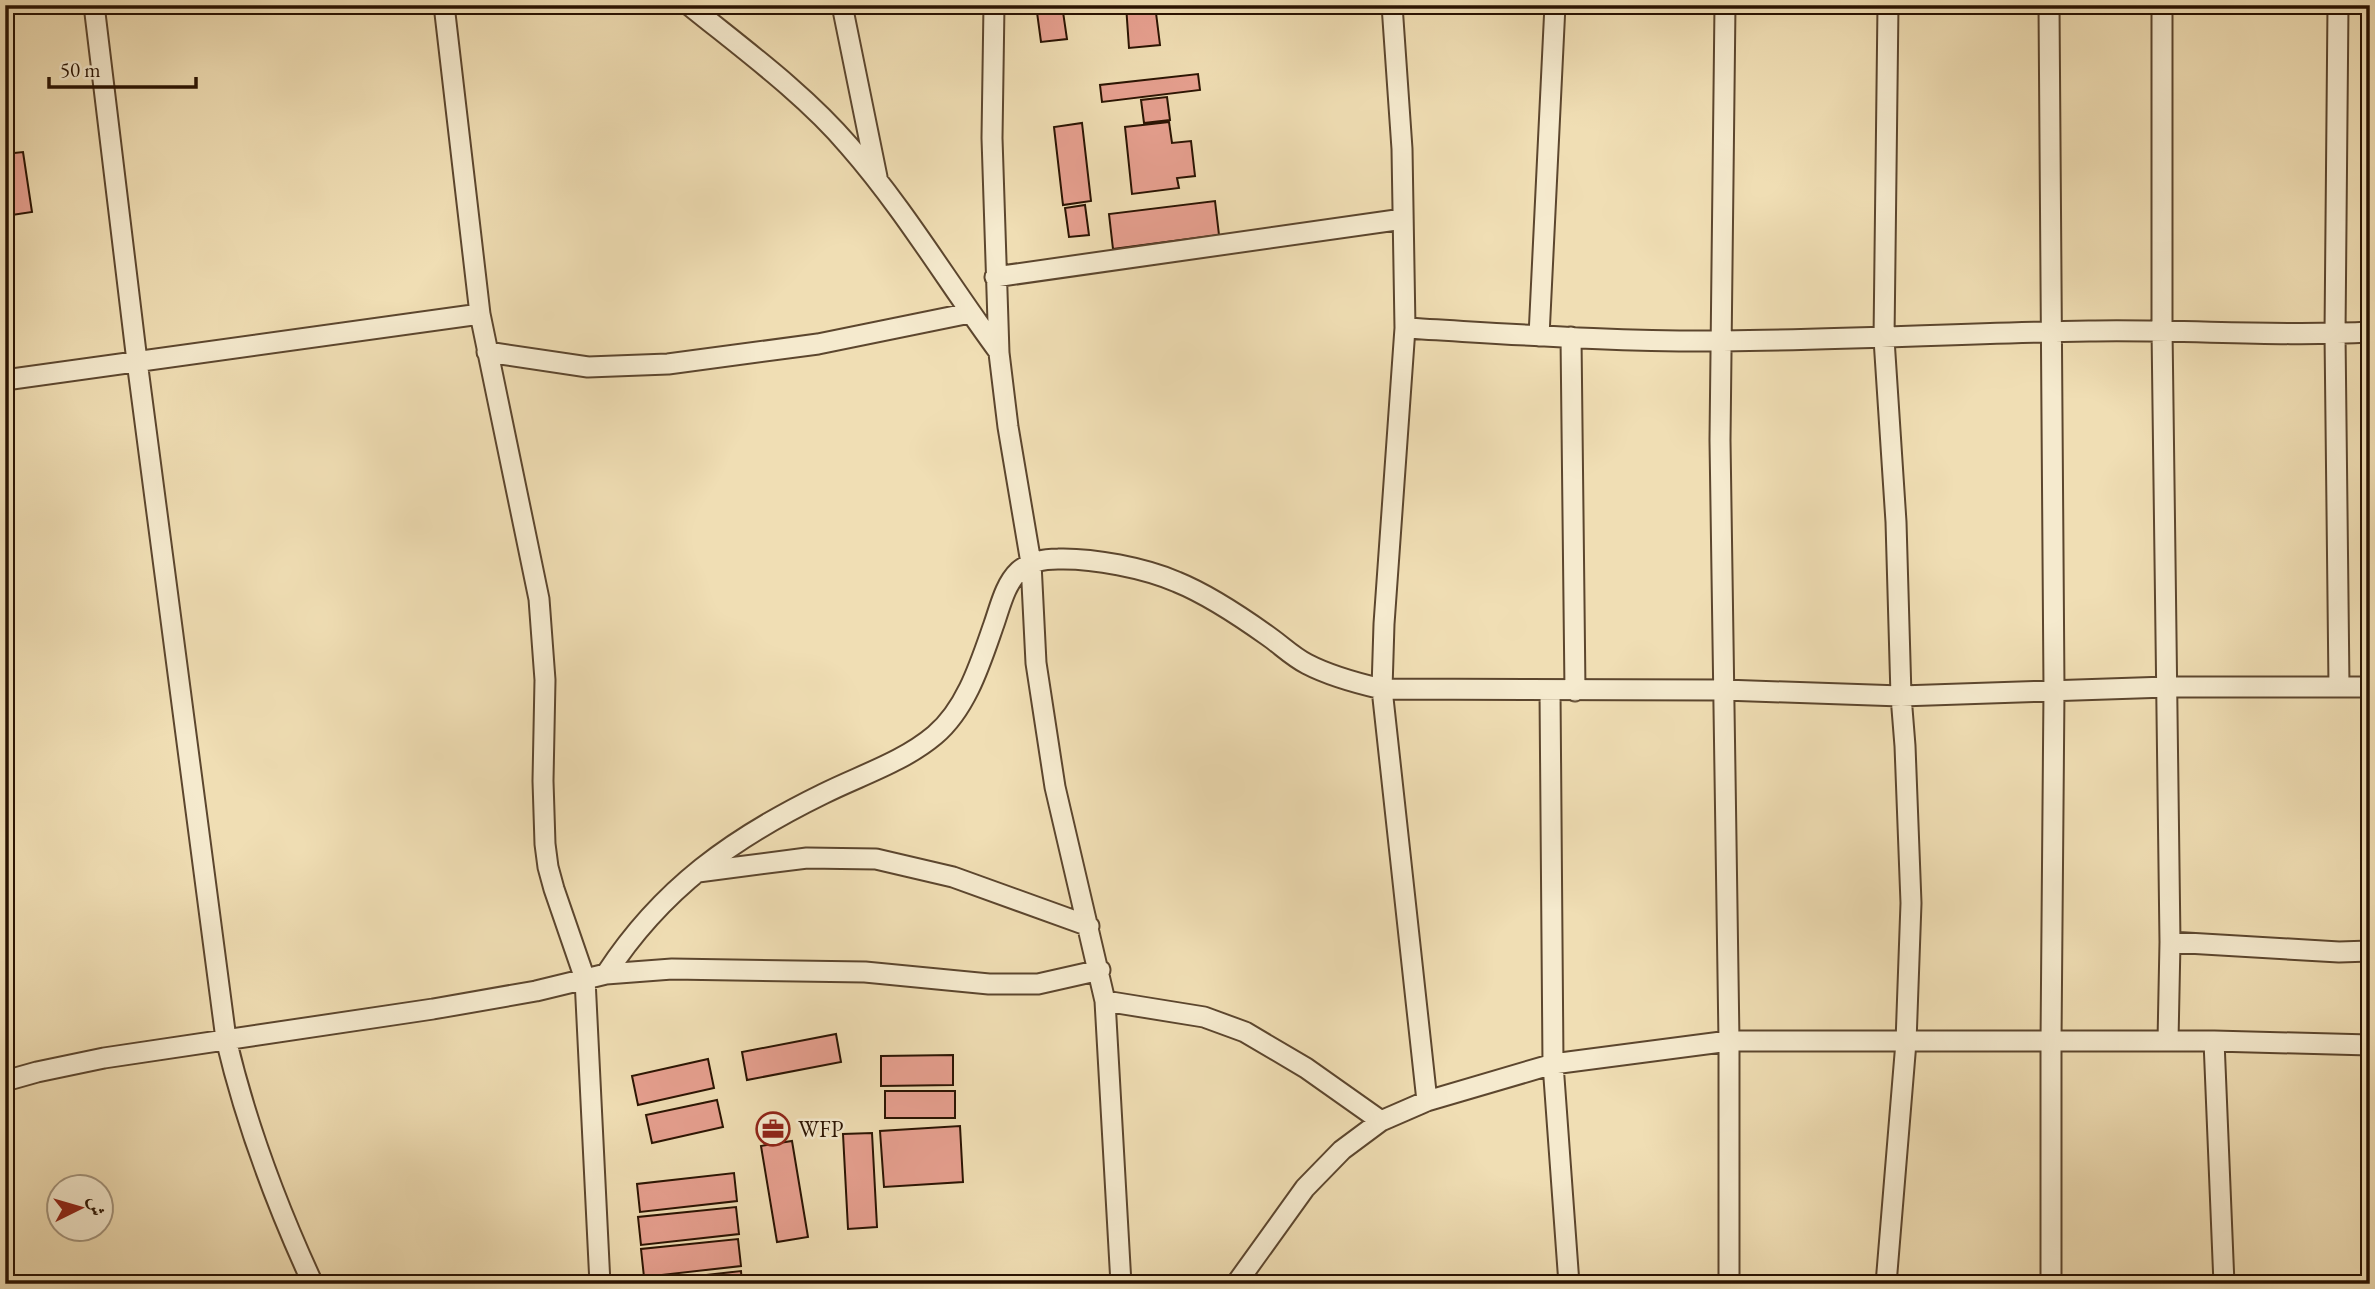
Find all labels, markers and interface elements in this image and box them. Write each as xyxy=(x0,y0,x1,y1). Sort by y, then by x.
scale bar xyxy=(49,46,196,90)
text: 50 m xyxy=(60,56,101,83)
office icon: WFP xyxy=(754,1110,792,1148)
place label: WFP xyxy=(798,1114,844,1144)
north arrow xyxy=(46,1174,116,1244)
text: ش xyxy=(83,1196,110,1217)

